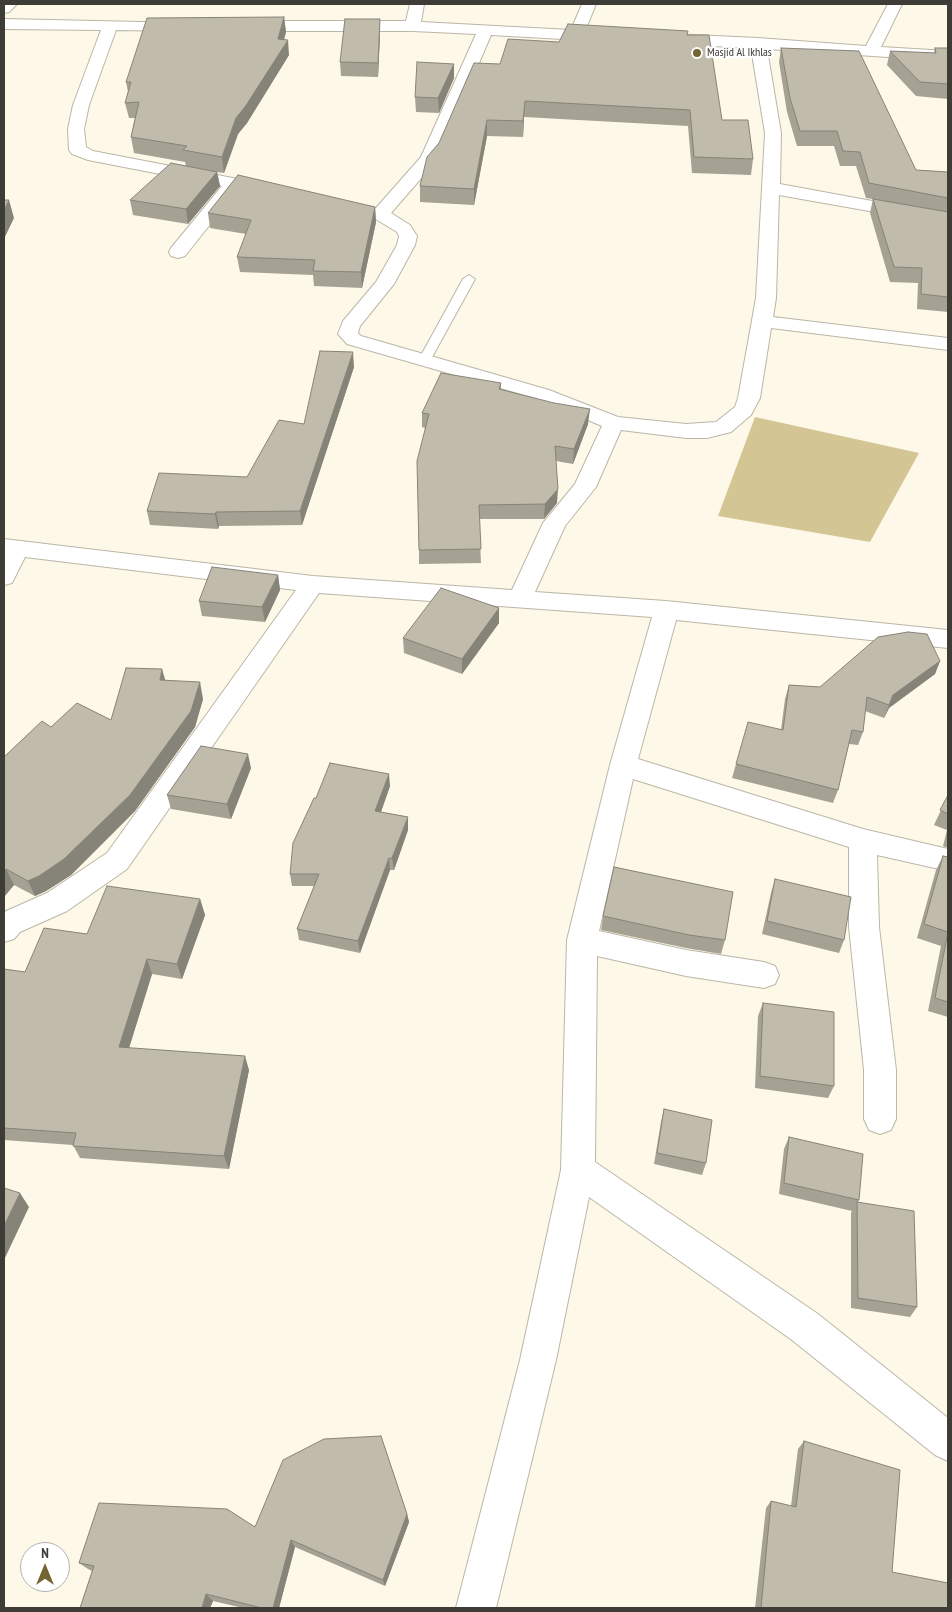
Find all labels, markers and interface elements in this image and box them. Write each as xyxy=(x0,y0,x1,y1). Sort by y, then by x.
place label: Masjid Al Ikhlas xyxy=(707,46,772,60)
marker: Masjid Al Ikhlas xyxy=(691,47,703,59)
north arrow xyxy=(20,1542,70,1592)
text: N xyxy=(41,1544,49,1562)

